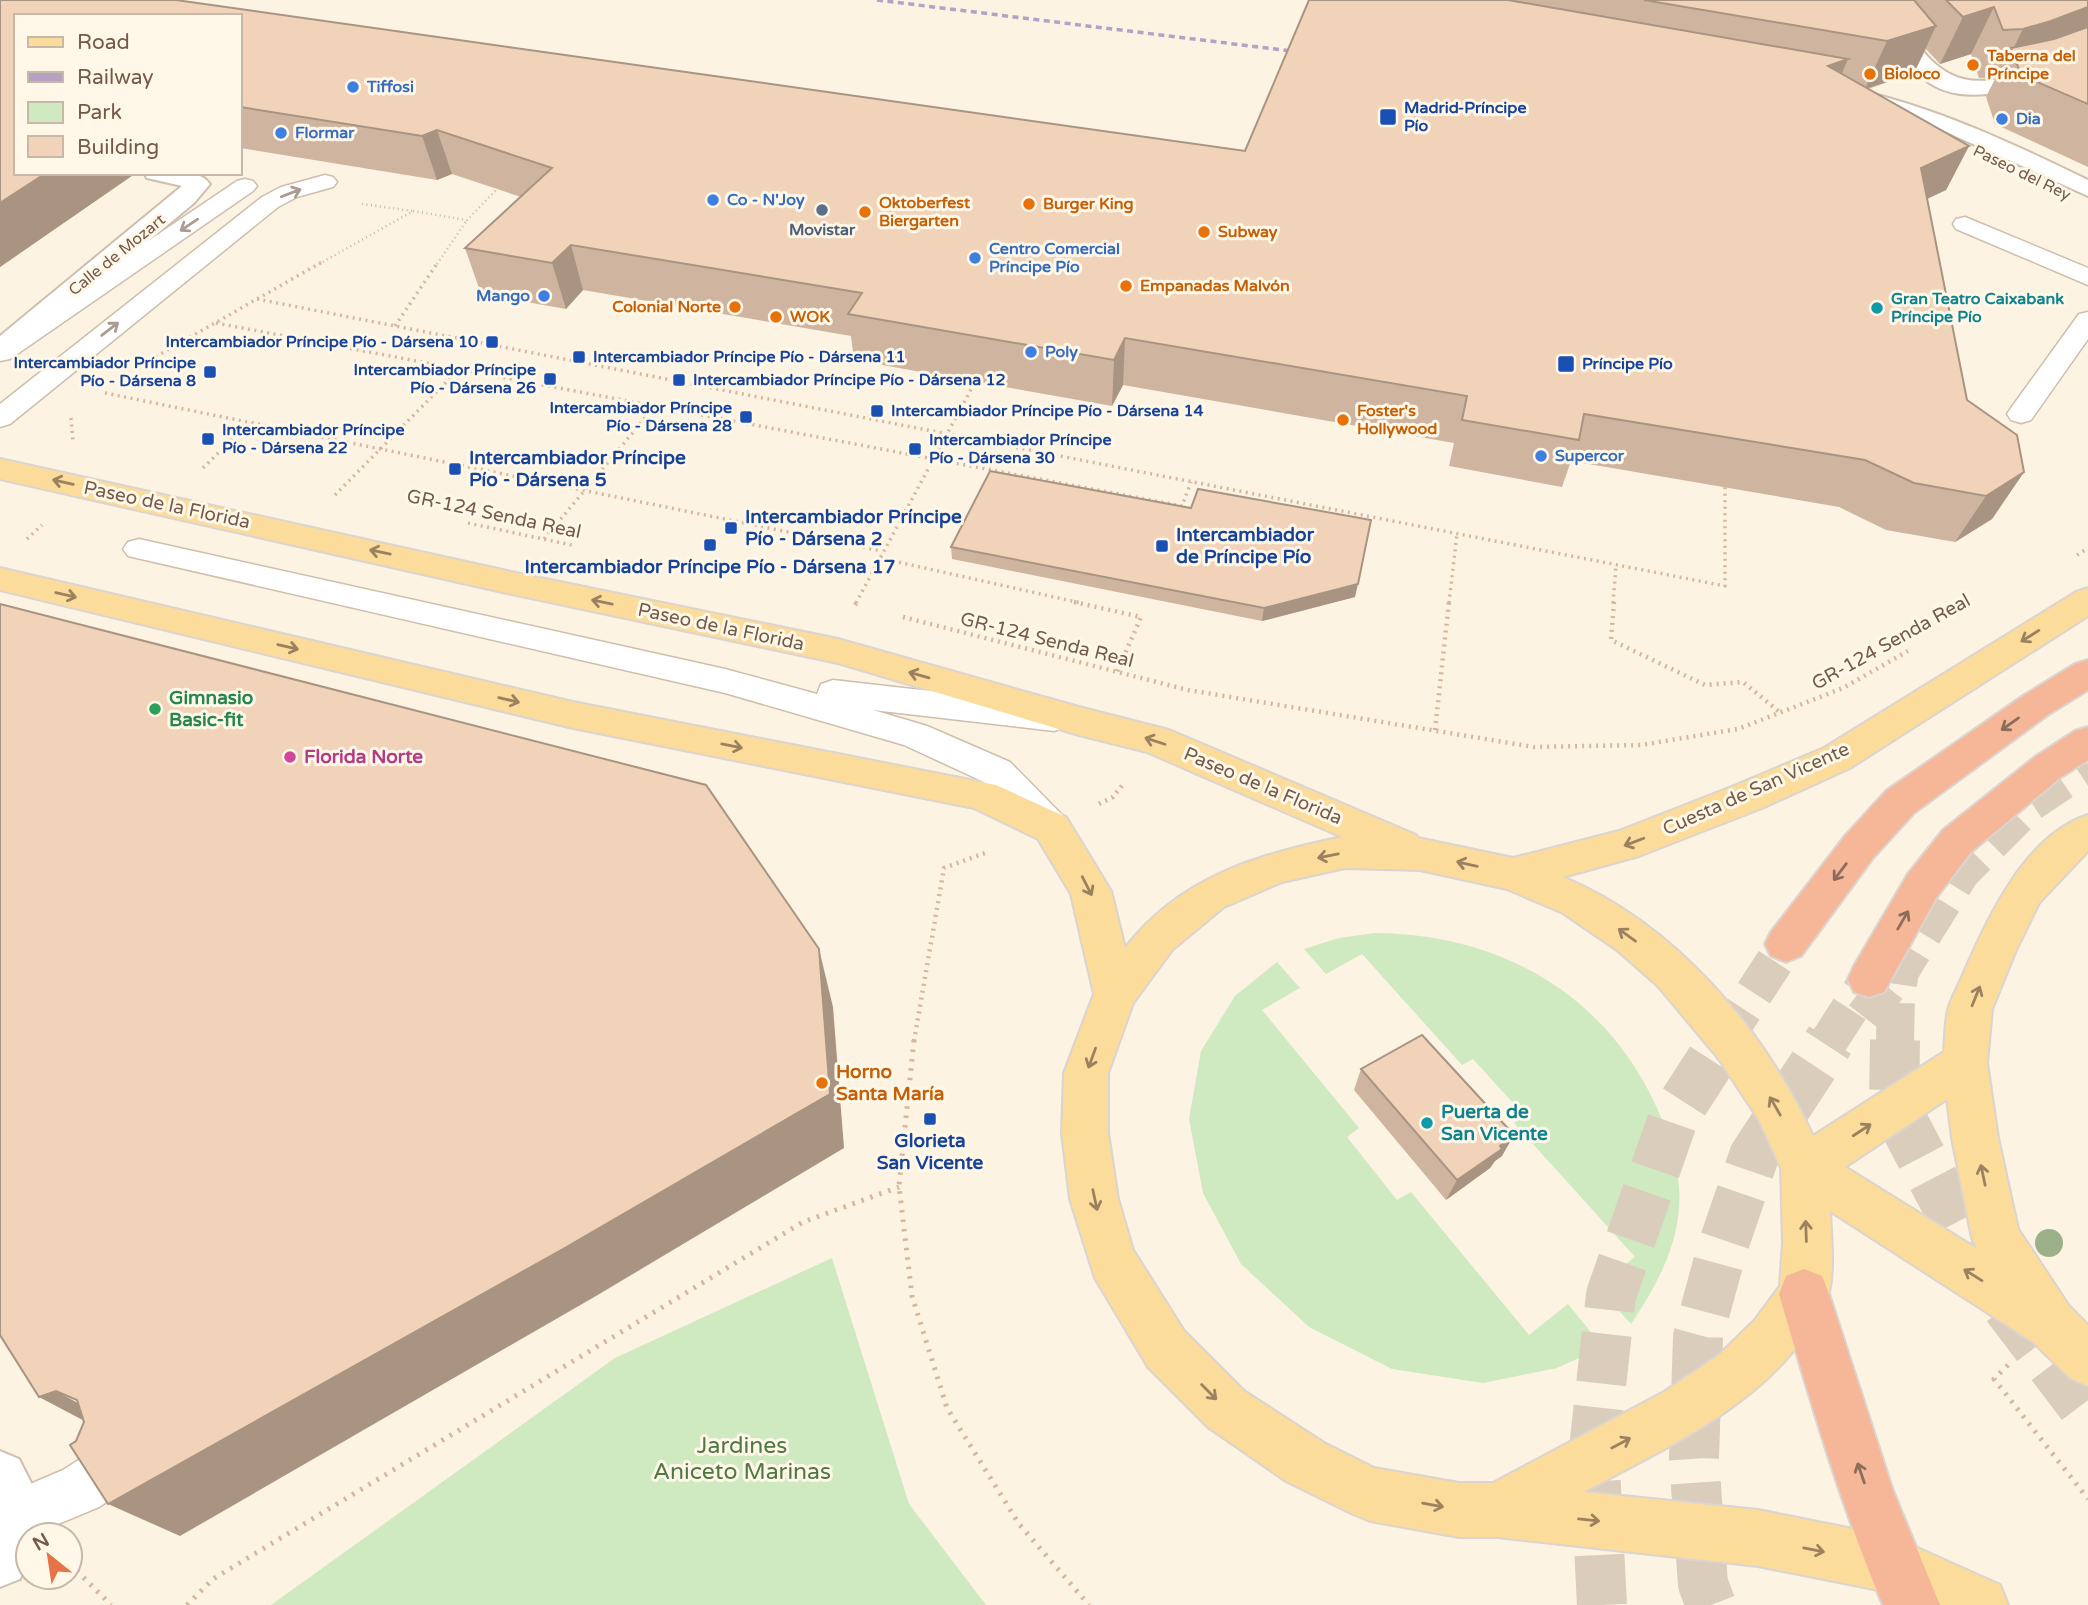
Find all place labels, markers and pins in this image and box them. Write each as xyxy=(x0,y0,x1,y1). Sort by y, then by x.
place label: Taberna del Príncipe xyxy=(1986,46,2076,84)
marker: Taberna del Príncipe xyxy=(1965,57,1981,73)
place label: Bioloco xyxy=(1884,64,1941,84)
marker: Bioloco xyxy=(1862,66,1878,82)
place label: Tiffosi xyxy=(366,77,414,97)
marker: Tiffosi xyxy=(345,79,361,95)
place label: Madrid-Príncipe Pío xyxy=(1404,98,1526,136)
marker: Madrid-Príncipe Pío xyxy=(1378,107,1398,127)
place label: Dia xyxy=(2016,109,2041,129)
marker: Dia xyxy=(1994,111,2010,127)
place label: Flormar xyxy=(295,123,355,143)
marker: Flormar xyxy=(273,125,289,141)
place label: Co - N'Joy xyxy=(727,190,805,210)
marker: Co - N'Joy xyxy=(705,192,721,208)
place label: Oktoberfest Biergarten xyxy=(879,193,971,231)
place label: Burger King xyxy=(1043,194,1134,214)
marker: Burger King xyxy=(1021,196,1037,212)
marker: Movistar xyxy=(814,202,830,218)
marker: Oktoberfest Biergarten xyxy=(857,204,873,220)
place label: Movistar xyxy=(789,220,856,240)
place label: Subway xyxy=(1218,222,1278,242)
marker: Subway xyxy=(1196,224,1212,240)
place label: Centro Comercial Príncipe Pío xyxy=(989,239,1120,277)
marker: Centro Comercial Príncipe Pío xyxy=(967,250,983,266)
place label: Empanadas Malvón xyxy=(1140,276,1290,296)
marker: Empanadas Malvón xyxy=(1118,278,1134,294)
place label: Mango xyxy=(476,286,530,306)
marker: Mango xyxy=(536,288,552,304)
place label: Gran Teatro Caixabank Príncipe Pío xyxy=(1891,289,2064,327)
place label: Colonial Norte xyxy=(612,297,721,317)
marker: Colonial Norte xyxy=(727,299,743,315)
marker: Gran Teatro Caixabank Príncipe Pío xyxy=(1869,300,1885,316)
place label: WOK xyxy=(790,307,830,327)
marker: WOK xyxy=(768,309,784,325)
place label: Intercambiador Príncipe Pío - Dársena 10 xyxy=(166,332,478,352)
marker: Intercambiador Príncipe Pío - Dársena 10 xyxy=(484,334,500,350)
place label: Poly xyxy=(1045,342,1078,362)
marker: Poly xyxy=(1023,344,1039,360)
place label: Intercambiador Príncipe Pío - Dársena 11 xyxy=(593,347,905,367)
marker: Intercambiador Príncipe Pío - Dársena 11 xyxy=(571,349,587,365)
place label: Intercambiador Príncipe Pío - Dársena 8 xyxy=(14,353,196,391)
marker: Príncipe Pío xyxy=(1556,354,1576,374)
place label: Príncipe Pío xyxy=(1582,354,1673,374)
place label: Intercambiador Príncipe Pío - Dársena 26 xyxy=(354,360,536,398)
marker: Intercambiador Príncipe Pío - Dársena 8 xyxy=(202,364,218,380)
place label: Intercambiador Príncipe Pío - Dársena 12 xyxy=(693,370,1005,390)
marker: Intercambiador Príncipe Pío - Dársena 26 xyxy=(542,371,558,387)
marker: Intercambiador Príncipe Pío - Dársena 12 xyxy=(671,372,687,388)
place label: Intercambiador Príncipe Pío - Dársena 28 xyxy=(550,398,732,436)
place label: Intercambiador Príncipe Pío - Dársena 14 xyxy=(891,401,1203,421)
place label: Foster's Hollywood xyxy=(1357,401,1437,439)
marker: Intercambiador Príncipe Pío - Dársena 14 xyxy=(869,403,885,419)
marker: Intercambiador Príncipe Pío - Dársena 28 xyxy=(738,409,754,425)
marker: Foster's Hollywood xyxy=(1335,412,1351,428)
place label: Intercambiador Príncipe Pío - Dársena 22 xyxy=(222,420,404,458)
place label: Intercambiador Príncipe Pío - Dársena 30 xyxy=(929,430,1111,468)
marker: Intercambiador Príncipe Pío - Dársena 22 xyxy=(200,431,216,447)
marker: Intercambiador Príncipe Pío - Dársena 30 xyxy=(907,441,923,457)
place label: Supercor xyxy=(1555,446,1625,466)
place label: Intercambiador Príncipe Pío - Dársena 5 xyxy=(469,447,686,491)
marker: Supercor xyxy=(1533,448,1549,464)
marker: Intercambiador Príncipe Pío - Dársena 5 xyxy=(447,461,463,477)
place label: Intercambiador Príncipe Pío - Dársena 2 xyxy=(745,506,962,550)
marker: Intercambiador Príncipe Pío - Dársena 2 xyxy=(723,520,739,536)
place label: Intercambiador de Príncipe Pío xyxy=(1176,524,1315,569)
marker: Intercambiador Príncipe Pío - Dársena 17 xyxy=(702,537,718,553)
marker: Intercambiador de Príncipe Pío xyxy=(1154,538,1170,554)
place label: Intercambiador Príncipe Pío - Dársena 17 xyxy=(524,556,896,579)
place label: Gimnasio Basic-fit xyxy=(169,687,253,731)
marker: Gimnasio Basic-fit xyxy=(147,701,163,717)
place label: Florida Norte xyxy=(304,746,423,768)
marker: Florida Norte xyxy=(282,749,298,765)
place label: Horno Santa María xyxy=(836,1061,944,1105)
marker: Horno Santa María xyxy=(814,1075,830,1091)
place label: Puerta de San Vicente xyxy=(1441,1101,1548,1145)
marker: Glorieta San Vicente xyxy=(922,1111,938,1127)
marker: Puerta de San Vicente xyxy=(1419,1115,1435,1131)
place label: Glorieta San Vicente xyxy=(877,1130,984,1174)

